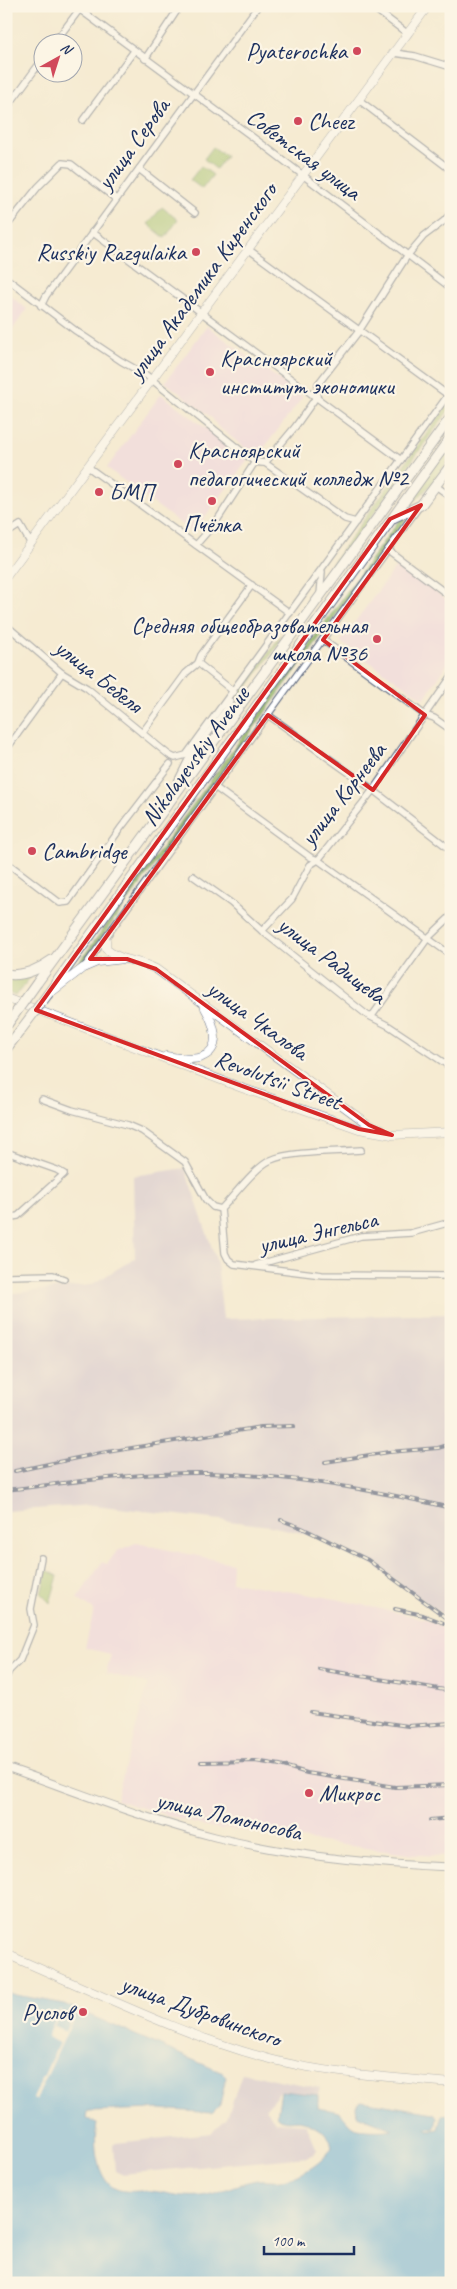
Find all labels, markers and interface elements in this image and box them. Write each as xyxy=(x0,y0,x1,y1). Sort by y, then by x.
north arrow xyxy=(32,32,82,82)
place label: Pyaterochka xyxy=(246,36,349,66)
text: N xyxy=(57,39,76,59)
marker: Pyaterochka xyxy=(351,45,363,57)
street label: улица Серова xyxy=(89,91,178,197)
street label: Советская улица xyxy=(241,101,368,208)
place label: Cheez xyxy=(308,106,356,136)
marker: Cheez xyxy=(292,115,304,127)
street label: улица Академика Киренского xyxy=(119,175,285,387)
place label: Russkiy Razgulaika xyxy=(36,237,188,267)
marker: Russkiy Razgulaika xyxy=(190,246,202,258)
place label: Красноярский институт экономики xyxy=(220,343,396,401)
marker: Красноярский институт экономики xyxy=(204,366,216,378)
place label: Красноярский педагогический колледж №2 xyxy=(188,435,410,493)
marker: Красноярский педагогический колледж №2 xyxy=(172,458,184,470)
place label: БМП xyxy=(109,477,157,507)
marker: БМП xyxy=(93,486,105,498)
marker: Пчёлка xyxy=(206,495,218,507)
place label: Пчёлка xyxy=(183,509,242,539)
place label: Средняя общеобразовательная школа №36 xyxy=(131,610,369,668)
street label: улица Бебеля xyxy=(47,631,150,721)
marker: Средняя общеобразовательная школа №36 xyxy=(371,633,383,645)
street label: Nikolayevskiy Avenue xyxy=(134,679,257,832)
street label: улица Корнеева xyxy=(292,735,394,853)
place label: Cambridge xyxy=(42,836,129,866)
marker: Cambridge xyxy=(26,845,38,857)
street label: улица Радищева xyxy=(270,908,394,1012)
street label: улица Чкалова xyxy=(200,972,316,1068)
street label: Revolutsii Street xyxy=(211,1043,347,1117)
street label: улица Энгельса xyxy=(254,1204,381,1261)
place label: Микрос xyxy=(319,1778,381,1808)
street label: улица Ломоносова xyxy=(152,1784,306,1848)
marker: Микрос xyxy=(303,1787,315,1799)
street label: улица Дубровинского xyxy=(115,1968,287,2055)
place label: Руслов xyxy=(22,1997,78,2027)
marker: Руслов xyxy=(77,2006,89,2018)
scale bar xyxy=(264,2224,354,2256)
text: 100 m xyxy=(272,2232,306,2251)

